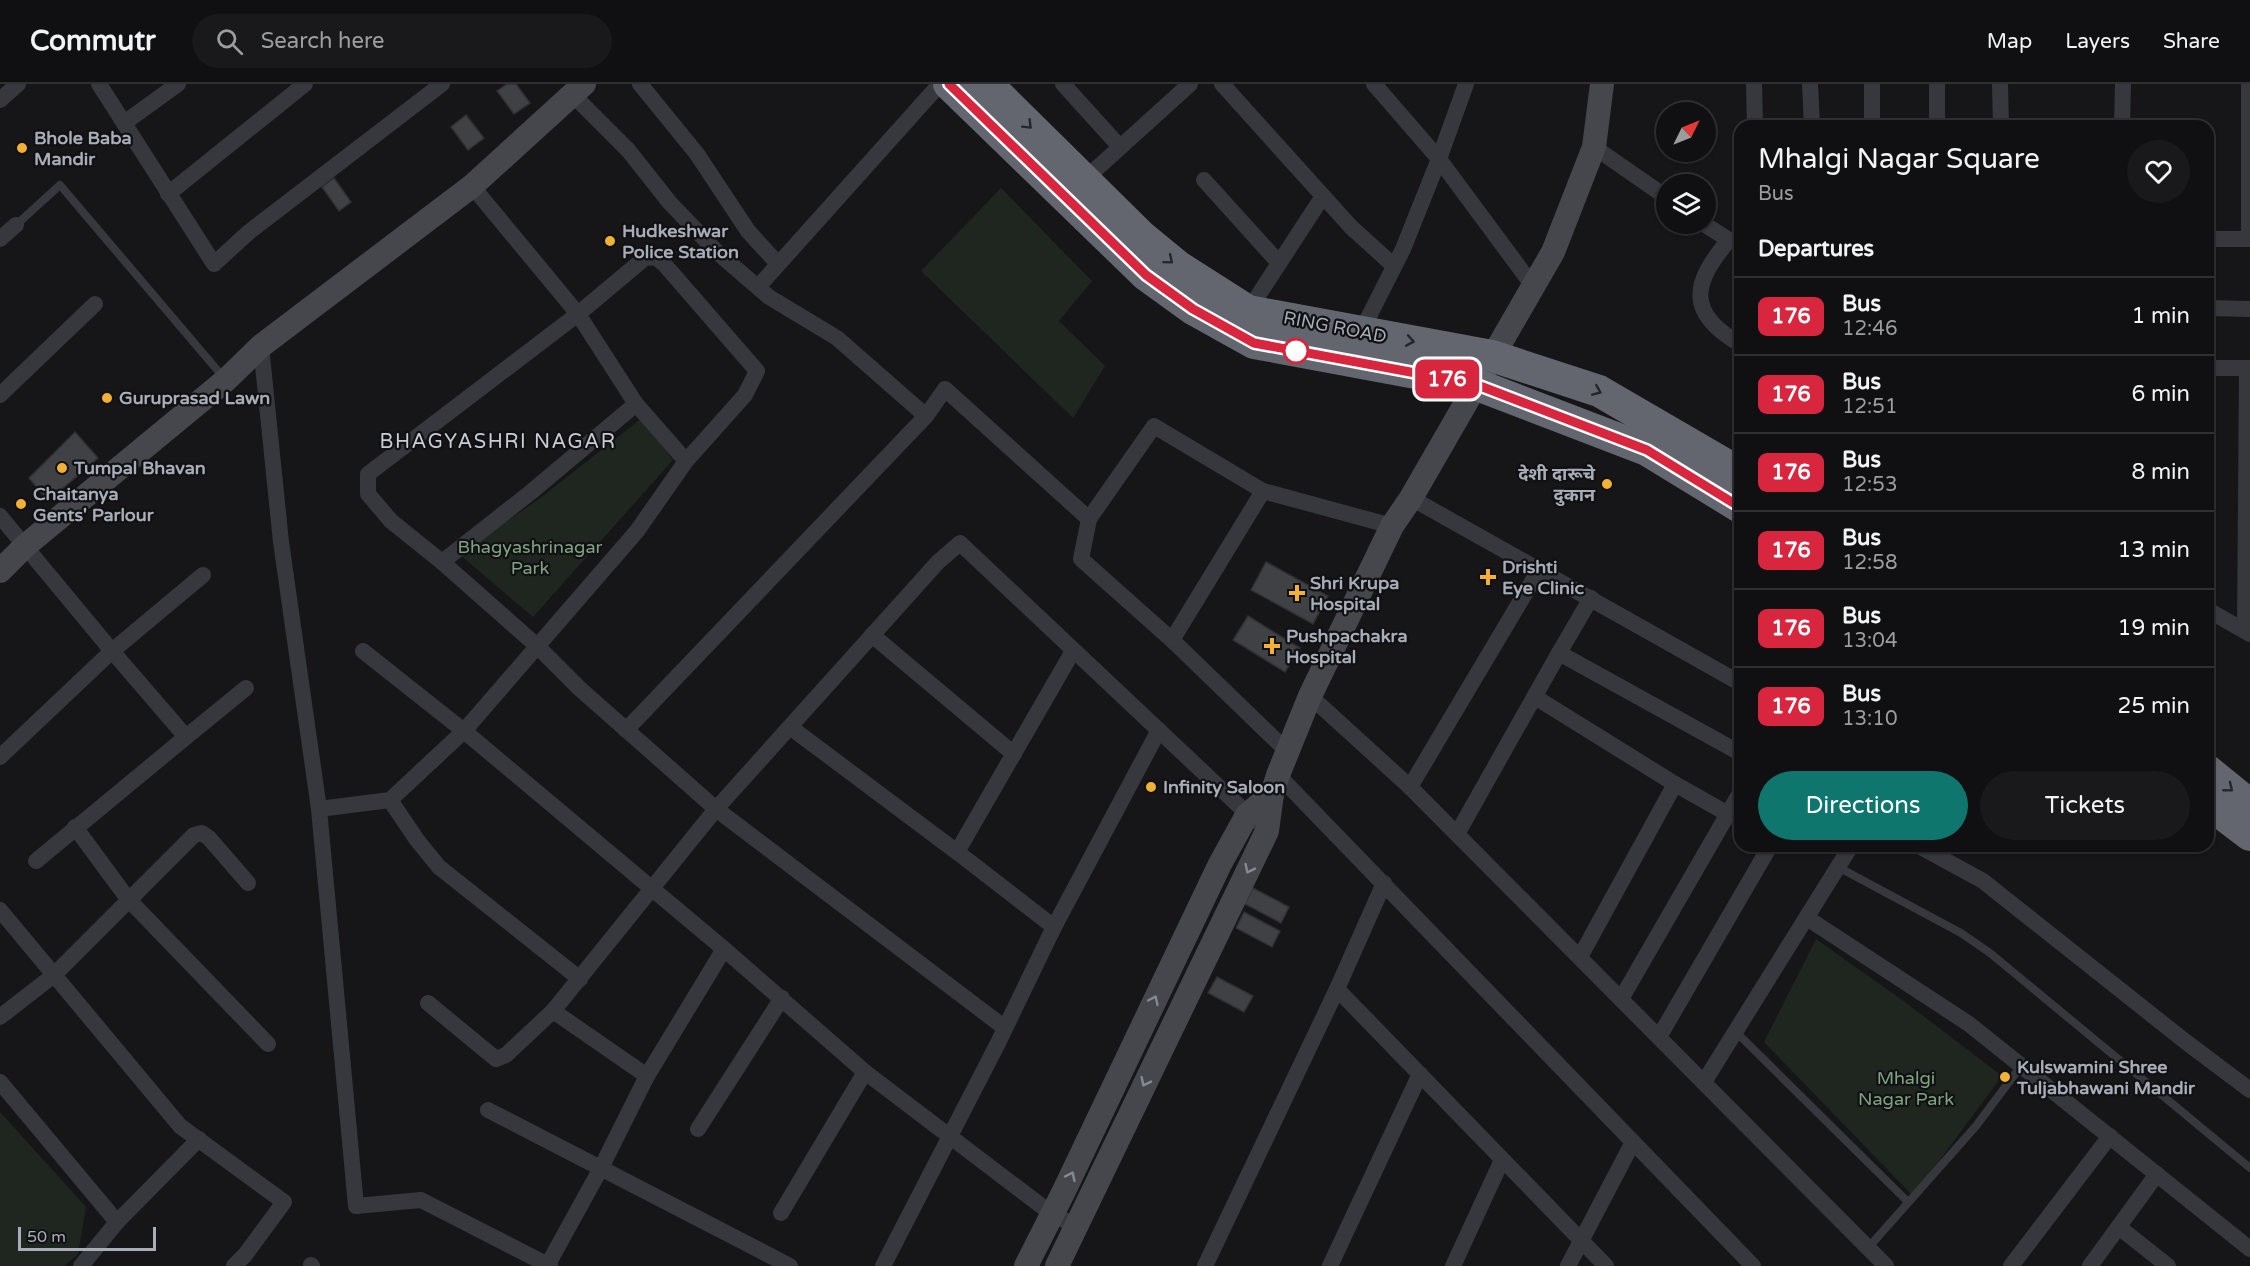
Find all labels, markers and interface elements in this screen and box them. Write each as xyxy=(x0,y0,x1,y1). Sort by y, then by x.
search box xyxy=(192,14,612,68)
text: Commutr xyxy=(30,24,156,58)
icon: search xyxy=(213,25,246,58)
text: Search here xyxy=(261,28,385,54)
text: Map xyxy=(1987,29,2032,54)
text: Layers xyxy=(2065,29,2130,54)
text: Share xyxy=(2163,29,2220,54)
north arrow xyxy=(1656,102,1716,162)
map controls xyxy=(1656,102,1716,234)
one-way arrow xyxy=(1021,118,1032,129)
place label: Bhole Baba Mandir xyxy=(34,127,132,170)
button: heart xyxy=(2127,140,2190,203)
marker: Bhole Baba Mandir xyxy=(15,141,29,155)
text: Mhalgi Nagar Square xyxy=(1758,142,2040,176)
button: layers xyxy=(1656,174,1716,234)
text: Bus xyxy=(1758,182,1794,206)
place label: Hudkeshwar Police Station xyxy=(622,220,739,263)
marker: Hudkeshwar Police Station xyxy=(603,234,617,248)
text: Departures xyxy=(1758,236,1874,262)
one-way arrow xyxy=(1162,252,1173,263)
text: Bus xyxy=(1842,291,1881,317)
text: 1 min xyxy=(2131,303,2190,329)
text: 176 xyxy=(1771,304,1811,329)
street label: RING ROAD xyxy=(1281,306,1389,348)
text: 12:46 xyxy=(1842,317,1897,341)
one-way arrow xyxy=(1404,334,1414,347)
unlabelled marker xyxy=(1283,338,1309,364)
line badge: 176 xyxy=(1412,360,1482,398)
text: 176 xyxy=(1427,367,1467,392)
text: Bus xyxy=(1842,369,1881,395)
text: 6 min xyxy=(2131,381,2190,407)
text: 176 xyxy=(1771,382,1811,407)
one-way arrow xyxy=(1591,384,1602,396)
place label: Guruprasad Lawn xyxy=(119,387,270,409)
marker: Guruprasad Lawn xyxy=(100,391,114,405)
text: 12:51 xyxy=(1842,395,1897,419)
district label: BHAGYASHRI NAGAR xyxy=(380,430,616,454)
text: Bus xyxy=(1842,447,1881,473)
place label: Tumpal Bhavan xyxy=(73,457,206,479)
text: 8 min xyxy=(2131,459,2190,485)
text: 176 xyxy=(1771,460,1811,485)
marker: Tumpal Bhavan xyxy=(55,461,69,475)
place label: देशी दारूचे दुकान xyxy=(1518,463,1596,507)
text: 12:53 xyxy=(1842,473,1897,497)
marker: देशी दारूचे दुकान xyxy=(1600,477,1614,491)
place label: Chaitanya Gents' Parlour xyxy=(33,483,155,526)
marker: Chaitanya Gents' Parlour xyxy=(14,497,28,511)
text: Bus xyxy=(1842,525,1881,551)
park label: Bhagyashrinagar Park xyxy=(458,536,603,579)
text: 13 min xyxy=(2118,537,2190,563)
text: 176 xyxy=(1771,538,1811,563)
text: 12:58 xyxy=(1842,551,1897,575)
place label: Drishti Eye Clinic xyxy=(1502,556,1585,599)
marker: Drishti Eye Clinic xyxy=(1479,568,1497,586)
place label: Shri Krupa Hospital xyxy=(1310,572,1399,615)
marker: Shri Krupa Hospital xyxy=(1288,584,1306,602)
text: Bus xyxy=(1842,603,1881,629)
text: 19 min xyxy=(2118,615,2190,641)
text: 176 xyxy=(1771,616,1811,641)
place label: Pushpachakra Hospital xyxy=(1286,625,1408,668)
text: 13:04 xyxy=(1842,629,1897,653)
marker: Pushpachakra Hospital xyxy=(1263,637,1281,655)
text: Bus xyxy=(1842,681,1881,707)
text: 25 min xyxy=(2118,693,2190,719)
text: 176 xyxy=(1771,694,1811,719)
text: 13:10 xyxy=(1842,707,1897,731)
button: Directions xyxy=(1758,771,1968,840)
button: Tickets xyxy=(1980,771,2190,840)
place label: Infinity Saloon xyxy=(1163,776,1285,798)
marker: Infinity Saloon xyxy=(1144,780,1158,794)
one-way arrow xyxy=(2222,781,2233,792)
one-way arrow xyxy=(1244,863,1256,874)
one-way arrow xyxy=(1147,995,1158,1006)
place label: Kulswamini Shree Tuljabhawani Mandir xyxy=(2016,1056,2196,1099)
park label: Mhalgi Nagar Park xyxy=(1858,1067,1954,1110)
marker: Kulswamini Shree Tuljabhawani Mandir xyxy=(1998,1070,2012,1084)
one-way arrow xyxy=(1141,1076,1153,1087)
one-way arrow xyxy=(1063,1172,1075,1183)
scale bar xyxy=(18,1224,156,1252)
text: 50 m xyxy=(27,1227,66,1247)

